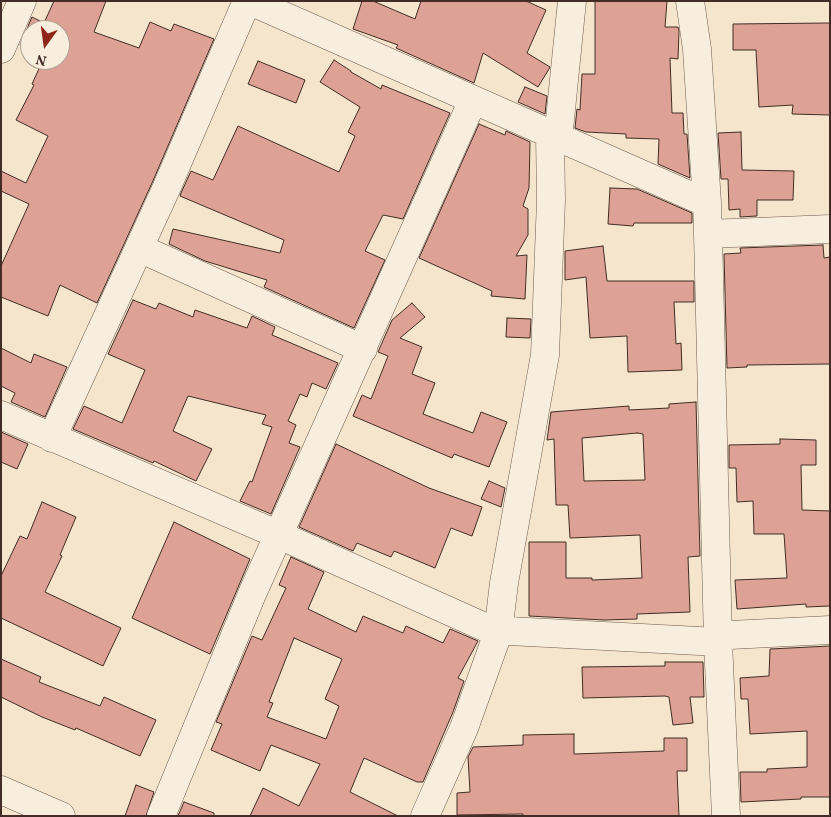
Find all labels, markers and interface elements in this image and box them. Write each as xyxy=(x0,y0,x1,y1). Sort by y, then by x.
north arrow xyxy=(20,20,70,70)
text: N xyxy=(34,49,49,70)

